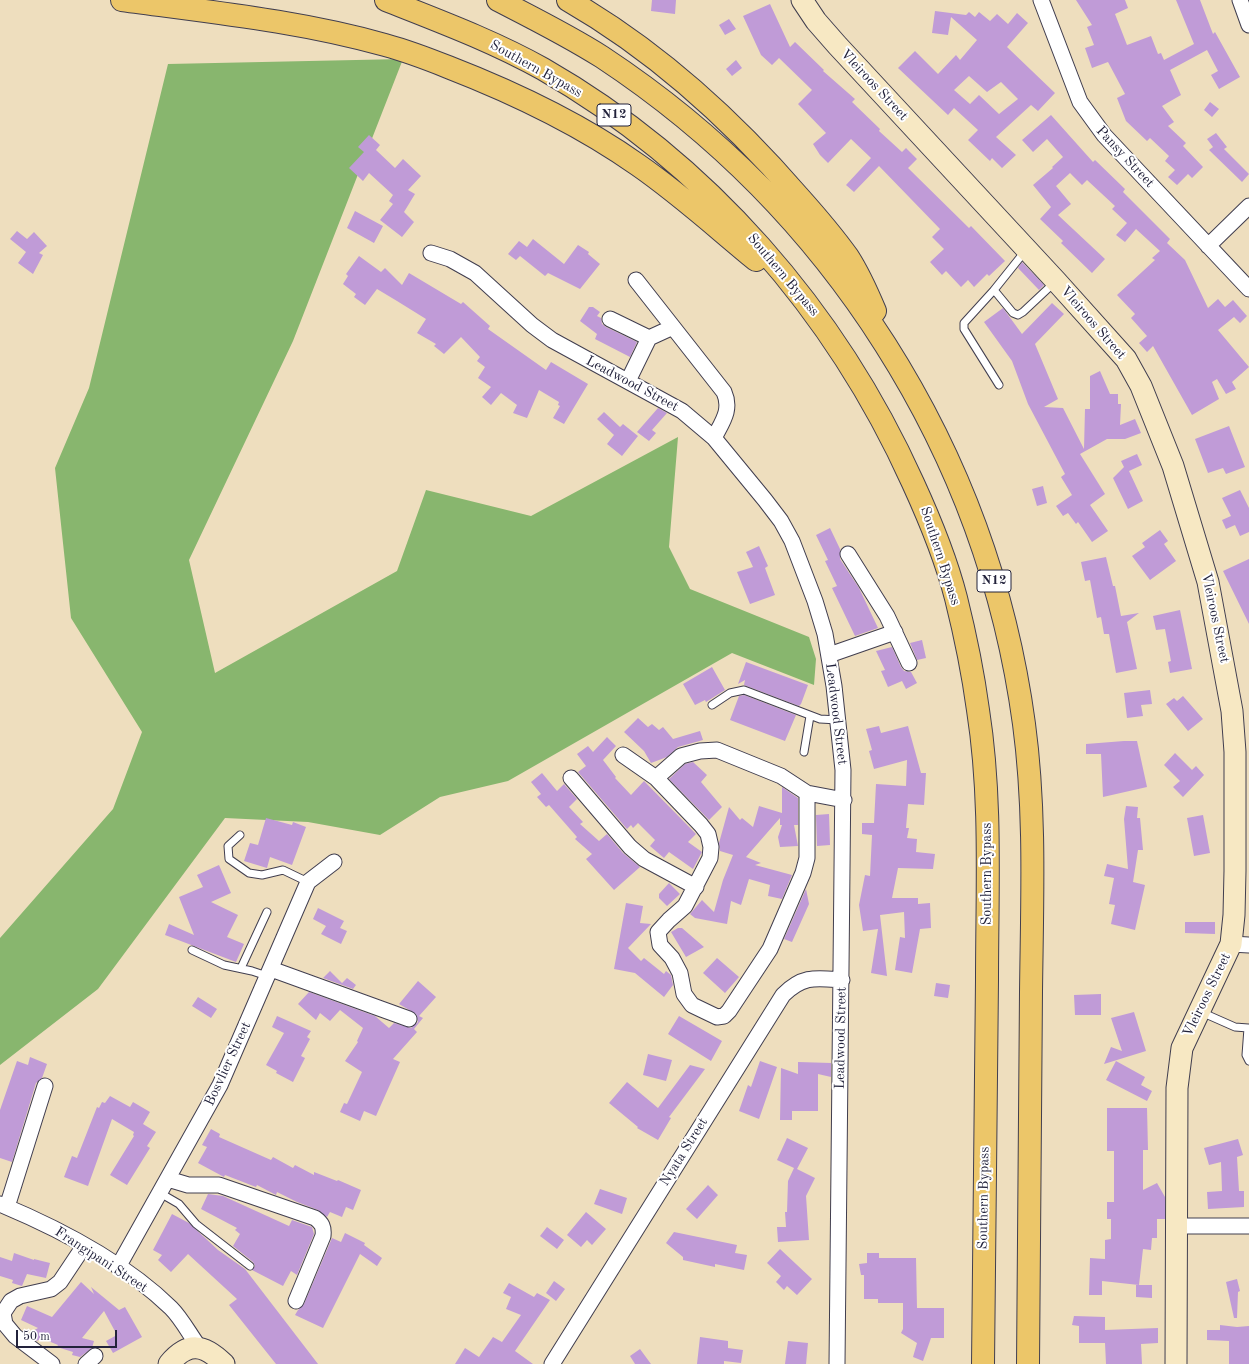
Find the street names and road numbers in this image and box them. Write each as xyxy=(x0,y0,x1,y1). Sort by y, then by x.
street label: Southern Bypass xyxy=(487,37,585,101)
street label: Vleiroos Street xyxy=(837,46,911,124)
road number: N12 xyxy=(597,104,631,126)
street label: Pansy Street xyxy=(1092,123,1158,191)
street label: Southern Bypass xyxy=(744,230,822,320)
street label: Vleiroos Street xyxy=(1057,283,1129,363)
street label: Leadwood Street xyxy=(583,353,681,415)
street label: Southern Bypass xyxy=(916,505,964,607)
road number: N12 xyxy=(977,570,1011,592)
street label: Vleiroos Street xyxy=(1197,571,1233,665)
street label: Leadwood Street xyxy=(821,662,851,766)
street label: Southern Bypass xyxy=(979,823,995,925)
street label: Vleiroos Street xyxy=(1179,950,1235,1040)
street label: Leadwood Street xyxy=(832,987,850,1089)
street label: Bosvlier Street xyxy=(201,1019,255,1109)
street label: Nyata Street xyxy=(656,1115,712,1189)
street label: Southern Bypass xyxy=(975,1147,993,1249)
street label: Frangipani Street xyxy=(51,1224,151,1296)

